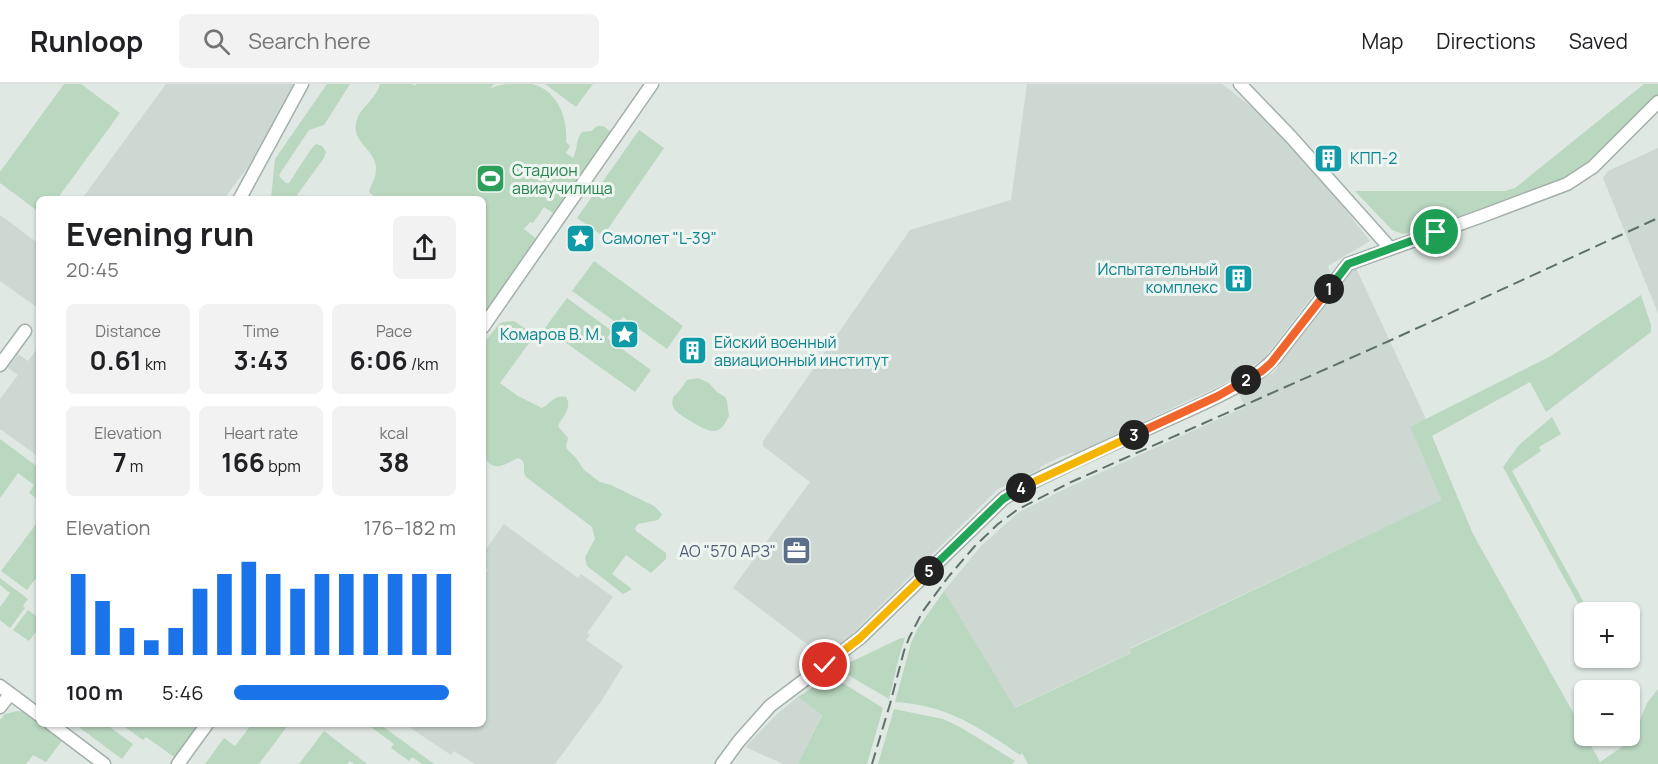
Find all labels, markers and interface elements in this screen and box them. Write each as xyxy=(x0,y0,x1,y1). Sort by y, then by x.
search box xyxy=(179,14,599,68)
text: Runloop xyxy=(30,22,143,60)
icon: search xyxy=(200,25,233,58)
text: Search here xyxy=(248,26,371,56)
text: Map xyxy=(1362,27,1403,55)
text: Directions xyxy=(1436,27,1536,55)
text: Saved xyxy=(1569,27,1628,55)
building icon: КПП-2 xyxy=(1313,142,1345,174)
place label: КПП-2 xyxy=(1350,147,1397,169)
place label: Стадион авиаучилища xyxy=(512,159,613,199)
sports icon: Стадион авиаучилища xyxy=(475,163,507,195)
pin xyxy=(1410,206,1461,257)
text: Evening run xyxy=(66,211,254,256)
icon: arrive xyxy=(1419,215,1452,248)
button: share xyxy=(393,216,456,279)
place icon: Самолет "L-39" xyxy=(565,222,597,254)
place label: Самолет "L-39" xyxy=(602,227,717,249)
text: 20:45 xyxy=(66,256,119,283)
place label: Испытательный комплекс xyxy=(1097,258,1218,298)
building icon: Испытательный комплекс xyxy=(1223,262,1255,294)
pin: 1 xyxy=(1314,274,1344,304)
text: 1 xyxy=(1325,278,1333,300)
place icon: Комаров В. М. xyxy=(608,318,640,350)
text: Distance xyxy=(95,320,161,342)
text: Time xyxy=(243,320,279,342)
text: Pace xyxy=(376,320,412,342)
place label: Комаров В. М. xyxy=(500,323,603,345)
place label: Ейский военный авиационный институт xyxy=(714,331,889,371)
building icon: Ейский военный авиационный институт xyxy=(677,335,709,367)
text: 0.61 xyxy=(90,342,142,378)
text: 3:43 xyxy=(234,342,288,378)
text: 6:06 xyxy=(349,342,408,378)
text: km xyxy=(142,353,166,375)
text: /km xyxy=(408,353,439,375)
pin: 2 xyxy=(1231,365,1261,395)
text: 2 xyxy=(1241,369,1251,391)
pin: 3 xyxy=(1119,420,1149,450)
text: Elevation xyxy=(94,422,162,444)
text: Heart rate xyxy=(224,422,298,444)
text: kcal xyxy=(379,422,409,444)
text: 3 xyxy=(1129,424,1139,446)
text: 7 xyxy=(113,444,127,480)
text: 166 xyxy=(221,444,265,480)
text: 38 xyxy=(378,444,410,480)
text: m xyxy=(127,455,143,477)
text: bpm xyxy=(265,455,301,477)
pin: 4 xyxy=(1006,473,1036,503)
text: 4 xyxy=(1016,477,1026,499)
text: Elevation xyxy=(66,514,150,541)
text: 176–182 m xyxy=(364,514,456,541)
office icon: АО "570 АРЗ" xyxy=(781,535,813,567)
place label: АО "570 АРЗ" xyxy=(679,540,776,562)
pin: 5 xyxy=(914,556,944,586)
text: 5 xyxy=(924,560,934,582)
map controls xyxy=(1574,602,1640,746)
button: + xyxy=(1574,602,1640,668)
pin xyxy=(799,639,850,690)
icon: check xyxy=(808,648,841,681)
text: 100 m xyxy=(66,679,123,706)
text: 5:46 xyxy=(162,679,204,706)
button: − xyxy=(1574,680,1640,746)

